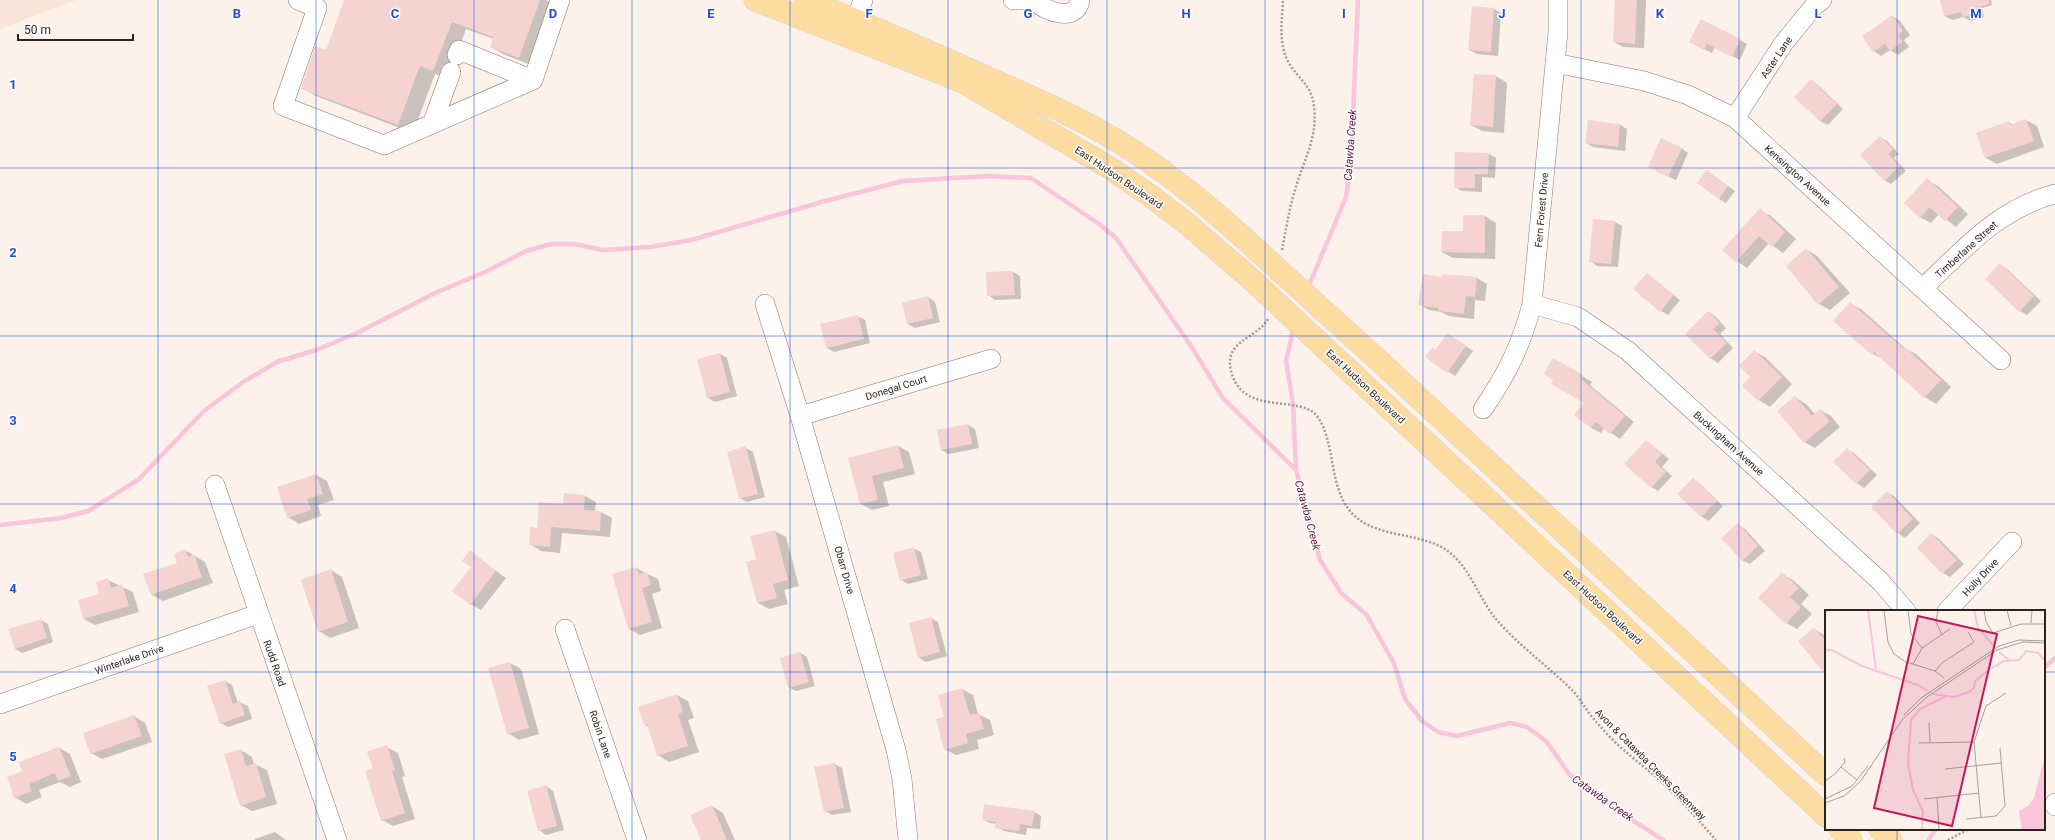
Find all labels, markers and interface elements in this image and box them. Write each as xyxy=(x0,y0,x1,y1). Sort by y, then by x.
text: B xyxy=(233,6,241,21)
text: C xyxy=(391,6,400,21)
text: D xyxy=(549,6,557,21)
text: E xyxy=(707,6,715,21)
text: F xyxy=(865,6,873,21)
text: G xyxy=(1024,6,1033,21)
text: H xyxy=(1181,6,1191,21)
text: I xyxy=(1342,6,1346,21)
text: J xyxy=(1498,6,1506,21)
text: K xyxy=(1656,6,1665,21)
text: L xyxy=(1814,6,1822,21)
text: M xyxy=(1970,6,1982,21)
scale bar xyxy=(18,16,133,42)
text: 50 m xyxy=(24,23,51,37)
street label: Aster Lane xyxy=(1758,34,1794,80)
text: 1 xyxy=(9,77,17,92)
water label: Catawba Creek xyxy=(1342,108,1360,181)
street label: Kensington Avenue xyxy=(1762,143,1833,208)
street label: East Hudson Boulevard xyxy=(1073,144,1165,211)
street label: Fern Forest Drive xyxy=(1533,172,1550,248)
street label: Timberlane Street xyxy=(1933,219,1999,280)
text: 2 xyxy=(9,245,17,260)
street label: East Hudson Boulevard xyxy=(1324,347,1407,426)
street label: Donegal Court xyxy=(864,373,928,402)
street label: Buckingham Avenue xyxy=(1691,409,1766,478)
text: 3 xyxy=(9,413,17,428)
water label: Catawba Creek xyxy=(1292,479,1323,552)
street label: Obarr Drive xyxy=(832,545,857,596)
street label: Holly Drive xyxy=(1960,556,2001,598)
street label: East Hudson Boulevard xyxy=(1561,568,1644,647)
text: 4 xyxy=(9,581,17,596)
inset map xyxy=(1825,610,2045,830)
street label: Rudd Road xyxy=(261,638,288,688)
street label: Winterlake Drive xyxy=(93,643,165,676)
street label: Avon & Catawba Creeks Greenway xyxy=(1593,706,1709,822)
street label: Robin Lane xyxy=(587,709,614,759)
text: 5 xyxy=(9,749,17,764)
water label: Catawba Creek xyxy=(1570,772,1636,824)

